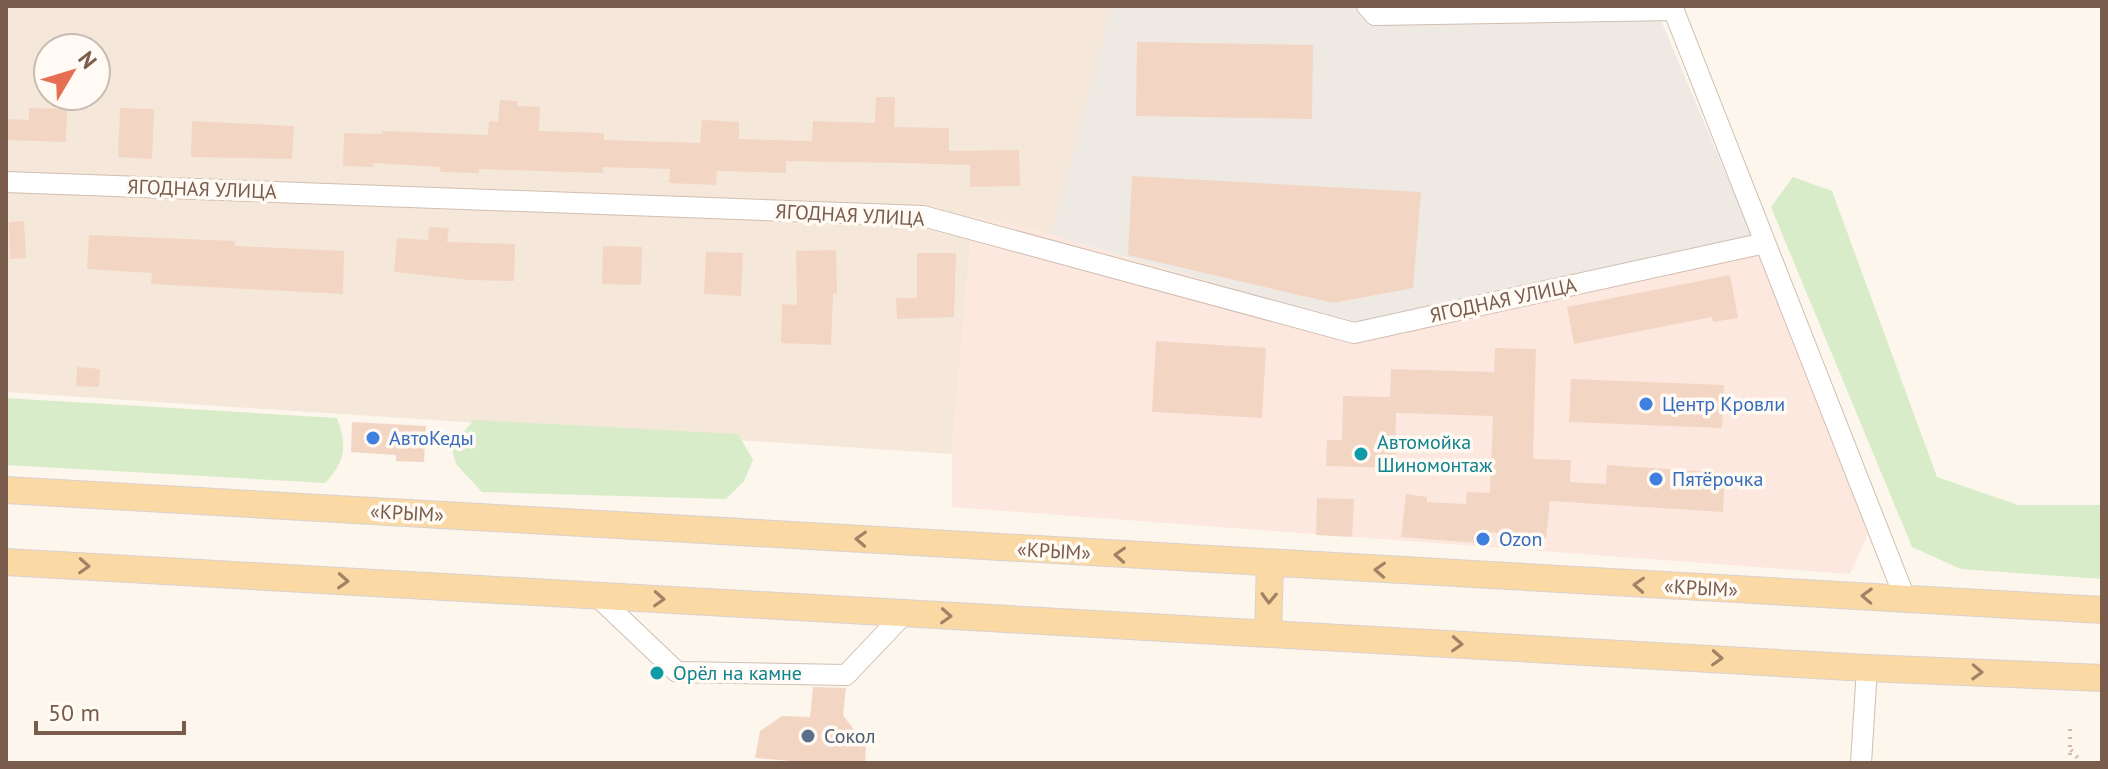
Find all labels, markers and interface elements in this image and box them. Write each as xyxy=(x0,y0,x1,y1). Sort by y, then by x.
north arrow xyxy=(32,32,112,112)
text: N xyxy=(72,45,103,74)
street label: ЯГОДНАЯ УЛИЦА xyxy=(127,173,277,205)
street label: ЯГОДНАЯ УЛИЦА xyxy=(775,198,926,232)
street label: ЯГОДНАЯ УЛИЦА xyxy=(1427,272,1579,328)
place label: Центр Кровли xyxy=(1662,391,1785,417)
marker: Центр Кровли xyxy=(1637,395,1655,413)
place label: АвтоКеды xyxy=(389,425,474,451)
marker: АвтоКеды xyxy=(364,429,382,447)
place label: Автомойка Шиномонтаж xyxy=(1377,429,1493,478)
marker: Автомойка Шиномонтаж xyxy=(1352,445,1370,463)
place label: Пятёрочка xyxy=(1672,466,1763,492)
marker: Пятёрочка xyxy=(1647,470,1665,488)
street label: «КРЫМ» xyxy=(370,498,444,528)
place label: Ozon xyxy=(1499,526,1543,552)
marker: Ozon xyxy=(1474,530,1492,548)
one-way arrow xyxy=(854,531,867,548)
street label: «КРЫМ» xyxy=(1017,536,1091,566)
one-way arrow xyxy=(1113,546,1126,563)
one-way arrow xyxy=(78,557,91,574)
one-way arrow xyxy=(1373,562,1386,579)
one-way arrow xyxy=(337,572,350,589)
street label: «КРЫМ» xyxy=(1664,573,1738,603)
one-way arrow xyxy=(1633,576,1645,593)
one-way arrow xyxy=(1860,588,1873,605)
one-way arrow xyxy=(653,591,666,608)
one-way arrow xyxy=(1260,592,1277,605)
one-way arrow xyxy=(940,607,953,624)
one-way arrow xyxy=(1452,635,1464,652)
one-way arrow xyxy=(1711,649,1724,666)
place label: Орёл на камне xyxy=(673,660,802,686)
marker: Орёл на камне xyxy=(648,664,666,682)
one-way arrow xyxy=(1971,664,1984,681)
scale bar xyxy=(36,685,184,735)
text: 50 m xyxy=(48,697,100,728)
place label: Сокол xyxy=(824,723,875,749)
marker: Сокол xyxy=(799,727,817,745)

